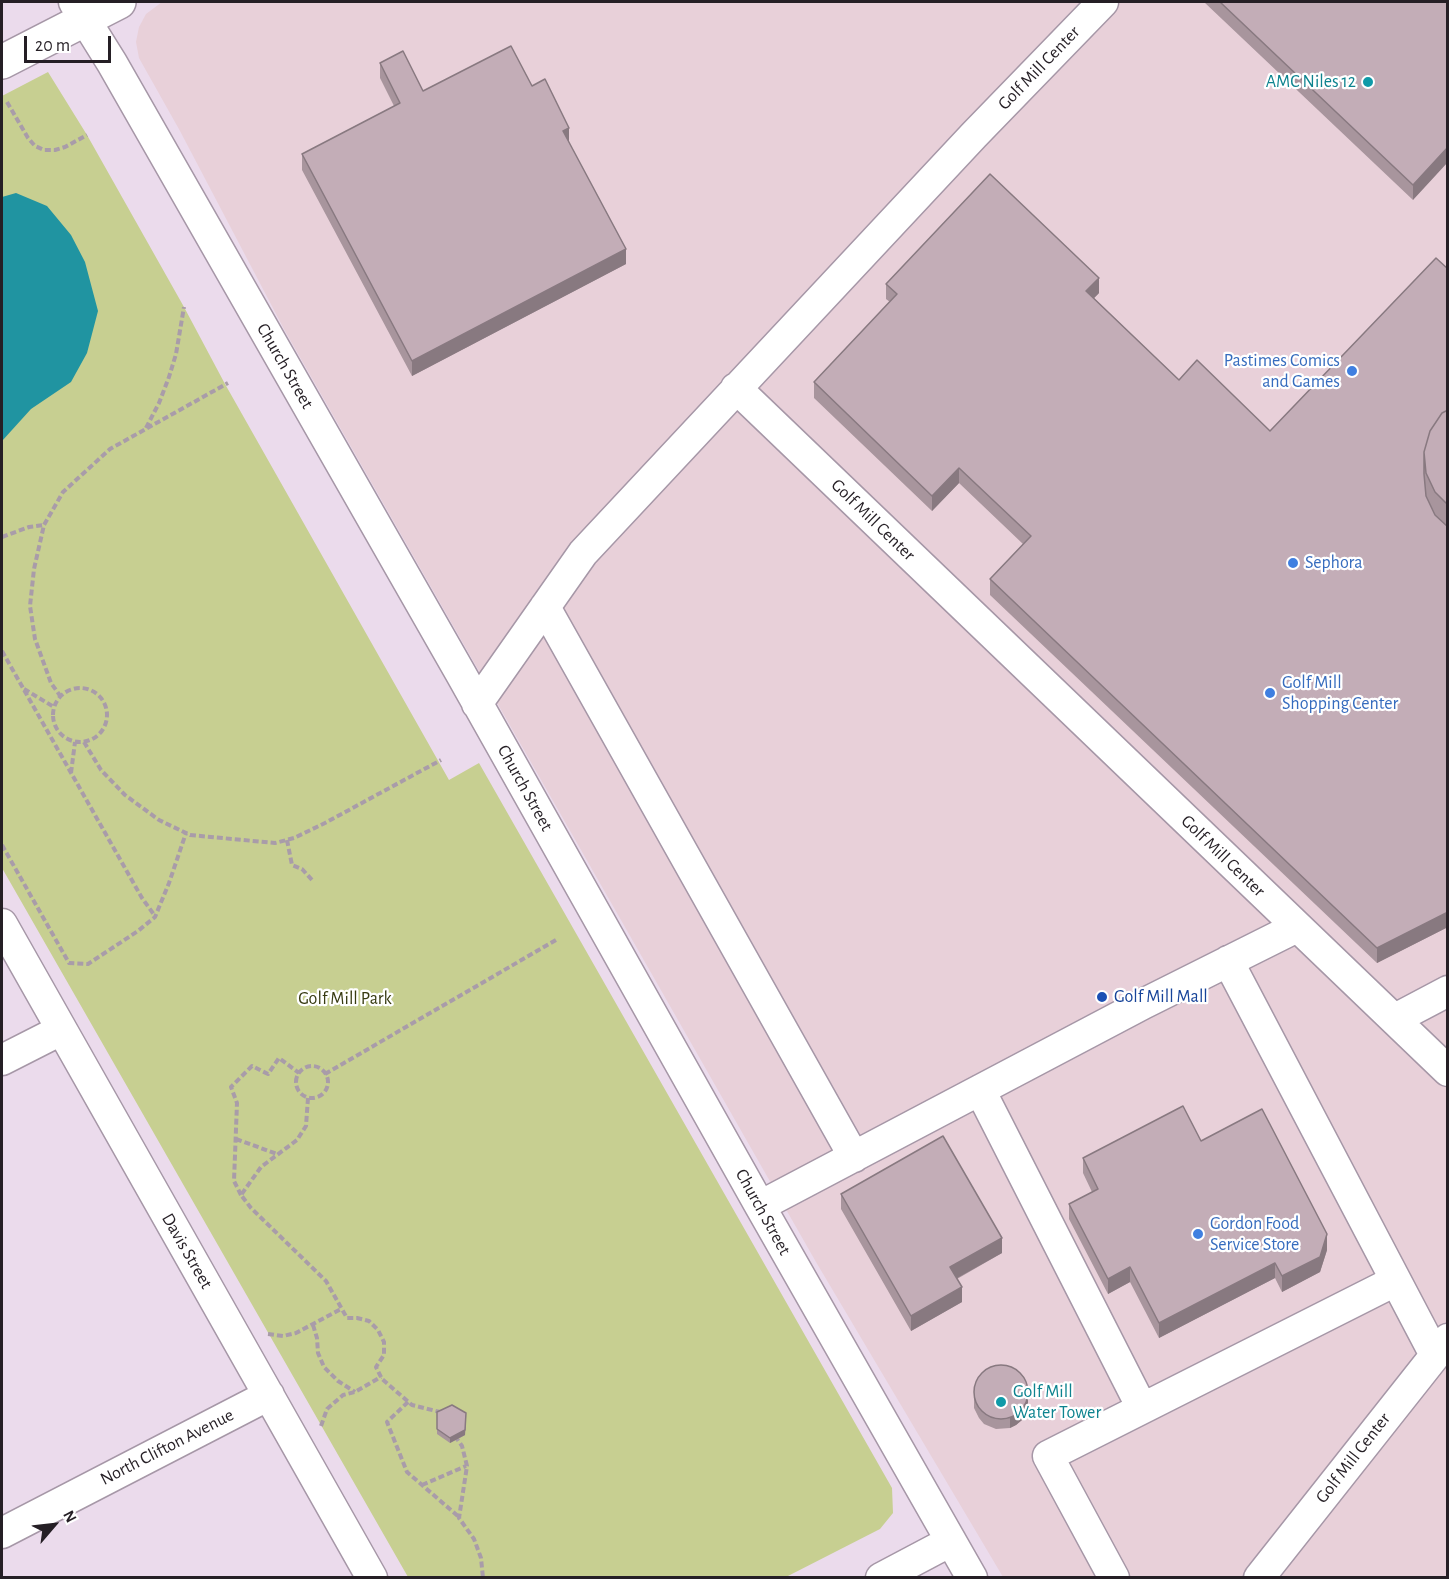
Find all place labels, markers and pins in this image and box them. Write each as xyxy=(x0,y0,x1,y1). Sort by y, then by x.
place label: AMC Niles 12 xyxy=(1266,71,1356,93)
marker: AMC Niles 12 xyxy=(1361,75,1375,89)
place label: Pastimes Comics and Games xyxy=(1224,350,1340,392)
marker: Pastimes Comics and Games xyxy=(1345,364,1359,378)
place label: Sephora xyxy=(1305,552,1363,574)
marker: Sephora xyxy=(1286,556,1300,570)
place label: Golf Mill Shopping Center xyxy=(1282,672,1398,714)
marker: Golf Mill Shopping Center xyxy=(1263,686,1277,700)
place label: Golf Mill Mall xyxy=(1114,986,1208,1008)
marker: Golf Mill Mall xyxy=(1095,990,1109,1004)
place label: Gordon Food Service Store xyxy=(1210,1213,1299,1256)
marker: Gordon Food Service Store xyxy=(1191,1227,1205,1241)
place label: Golf Mill Water Tower xyxy=(1013,1381,1101,1424)
marker: Golf Mill Water Tower xyxy=(994,1395,1008,1409)

